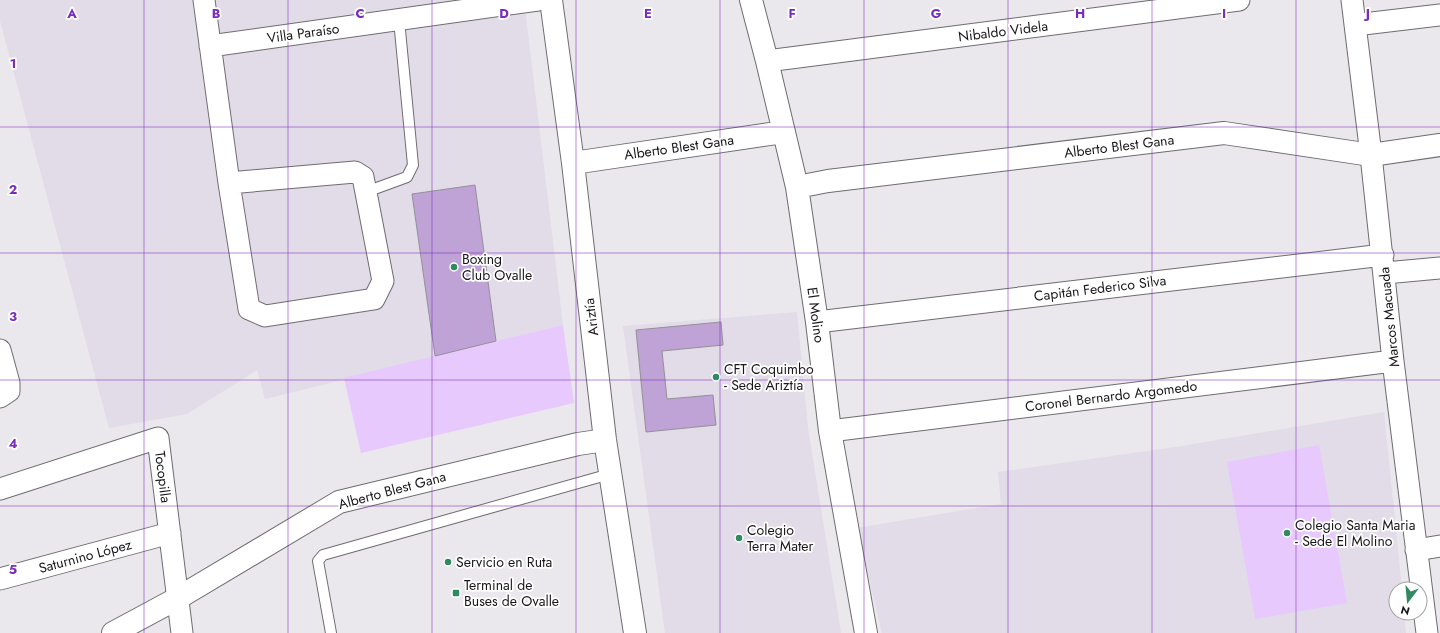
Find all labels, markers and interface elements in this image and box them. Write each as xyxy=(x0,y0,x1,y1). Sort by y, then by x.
text: A xyxy=(66,4,77,23)
text: B xyxy=(212,4,221,23)
text: C xyxy=(355,4,365,23)
text: D xyxy=(499,4,509,23)
text: E xyxy=(644,4,652,23)
text: F xyxy=(788,4,796,23)
text: G xyxy=(931,4,942,23)
text: H xyxy=(1075,4,1085,23)
text: I xyxy=(1222,4,1226,23)
text: J xyxy=(1363,4,1370,23)
street label: Nibaldo Videla xyxy=(957,16,1049,46)
street label: Villa Paraíso xyxy=(266,18,341,48)
text: 1 xyxy=(10,54,16,73)
street label: Alberto Blest Gana xyxy=(623,129,735,165)
street label: Alberto Blest Gana xyxy=(1063,129,1175,163)
text: 2 xyxy=(9,180,17,199)
place label: Boxing Club Ovalle xyxy=(462,249,532,285)
marker: Boxing Club Ovalle xyxy=(449,262,459,272)
street label: Marcos Macuada xyxy=(1374,266,1404,368)
street label: Capitán Federico Silva xyxy=(1033,270,1167,306)
street label: El Molino xyxy=(802,286,830,344)
street label: Ariztía xyxy=(579,297,603,337)
text: 3 xyxy=(9,307,17,326)
place label: CFT Coquimbo - Sede Ariztía xyxy=(724,359,814,395)
marker: CFT Coquimbo - Sede Ariztía xyxy=(711,372,721,382)
street label: Coronel Bernardo Argomedo xyxy=(1024,375,1199,416)
text: 4 xyxy=(8,434,18,453)
street label: Tocopilla xyxy=(150,450,176,504)
street label: Alberto Blest Gana xyxy=(336,466,448,514)
place label: Colegio Santa Maria - Sede El Molino xyxy=(1295,515,1415,551)
place label: Colegio Terra Mater xyxy=(747,520,814,556)
marker: Colegio Santa Maria - Sede El Molino xyxy=(1282,528,1292,538)
marker: Colegio Terra Mater xyxy=(734,533,744,543)
street label: Saturnino López xyxy=(36,534,134,578)
place label: Servicio en Ruta xyxy=(456,552,552,572)
marker: Servicio en Ruta xyxy=(443,557,453,567)
text: 5 xyxy=(9,560,17,579)
place label: Terminal de Buses de Ovalle xyxy=(464,575,559,611)
north arrow xyxy=(1388,581,1428,621)
marker: Terminal de Buses de Ovalle xyxy=(451,588,461,598)
text: N xyxy=(1399,602,1412,620)

